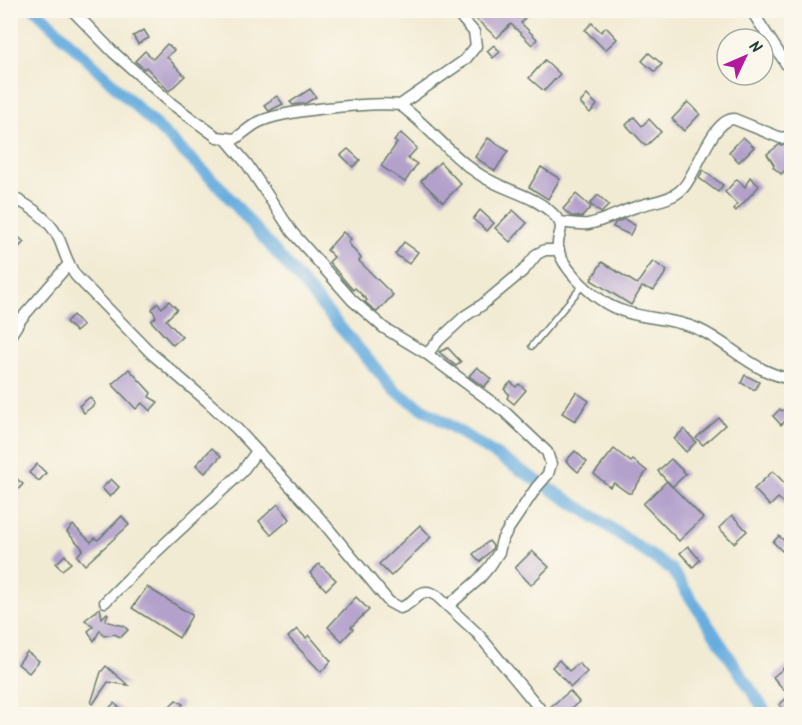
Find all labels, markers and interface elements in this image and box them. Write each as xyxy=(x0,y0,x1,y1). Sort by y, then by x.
north arrow xyxy=(715,27,775,87)
text: N xyxy=(742,35,767,60)

